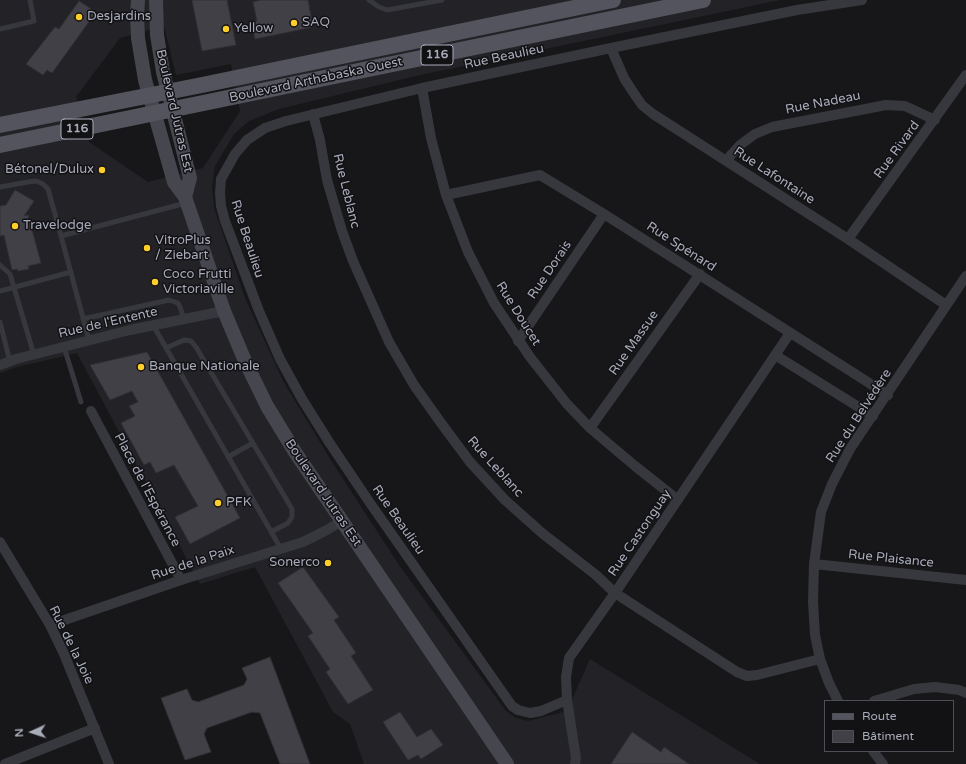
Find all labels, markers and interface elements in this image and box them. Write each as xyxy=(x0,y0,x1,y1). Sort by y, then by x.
place label: Desjardins xyxy=(87,9,151,25)
marker: Desjardins xyxy=(74,12,84,22)
place label: SAQ xyxy=(302,15,330,31)
marker: SAQ xyxy=(289,18,299,28)
place label: Yellow xyxy=(234,21,273,37)
marker: Yellow xyxy=(221,24,231,34)
street label: Rue Beaulieu xyxy=(463,41,545,73)
road number: 116 xyxy=(421,45,453,65)
street label: Boulevard Jutras Est xyxy=(152,48,196,174)
street label: Boulevard Arthabaska Ouest xyxy=(228,54,404,106)
street label: Rue Nadeau xyxy=(784,88,862,118)
street label: Rue Rivard xyxy=(871,118,923,182)
road number: 116 xyxy=(61,119,93,139)
street label: Rue Lafontaine xyxy=(731,144,817,208)
street label: Rue Leblanc xyxy=(329,152,363,230)
place label: Bétonel/Dulux xyxy=(5,162,94,178)
marker: Bétonel/Dulux xyxy=(97,165,107,175)
street label: Rue Beaulieu xyxy=(227,198,267,280)
place label: Travelodge xyxy=(23,218,91,234)
street label: Rue Spénard xyxy=(643,219,719,275)
marker: Travelodge xyxy=(10,221,20,231)
place label: VitroPlus / Ziebart xyxy=(155,233,211,264)
street label: Rue Dorais xyxy=(525,238,575,302)
marker: VitroPlus / Ziebart xyxy=(142,243,152,253)
place label: Coco Frutti Victoriaville xyxy=(163,267,234,298)
marker: Coco Frutti Victoriaville xyxy=(150,277,160,287)
street label: Rue Doucet xyxy=(492,279,544,349)
street label: Rue de l'Entente xyxy=(57,304,159,342)
street label: Rue Massue xyxy=(606,308,662,378)
place label: Banque Nationale xyxy=(149,359,260,375)
marker: Banque Nationale xyxy=(136,362,146,372)
street label: Rue du Belvédère xyxy=(823,366,895,466)
street label: Place de l'Espérance xyxy=(110,431,184,549)
street label: Rue Leblanc xyxy=(464,433,526,501)
street label: Boulevard Jutras Est xyxy=(281,436,365,550)
street label: Rue Beaulieu xyxy=(368,482,428,558)
street label: Rue Castonguay xyxy=(605,487,675,579)
place label: PFK xyxy=(226,495,251,511)
marker: PFK xyxy=(213,498,223,508)
street label: Rue de la Paix xyxy=(149,542,237,584)
street label: Rue Plaisance xyxy=(847,547,935,571)
place label: Sonerco xyxy=(269,555,320,571)
marker: Sonerco xyxy=(323,558,333,568)
street label: Rue de la Joie xyxy=(45,603,97,687)
legend xyxy=(824,700,954,752)
text: Route xyxy=(862,709,896,723)
north arrow xyxy=(12,712,52,752)
text: N xyxy=(13,728,26,737)
text: Bâtiment xyxy=(862,729,914,743)

